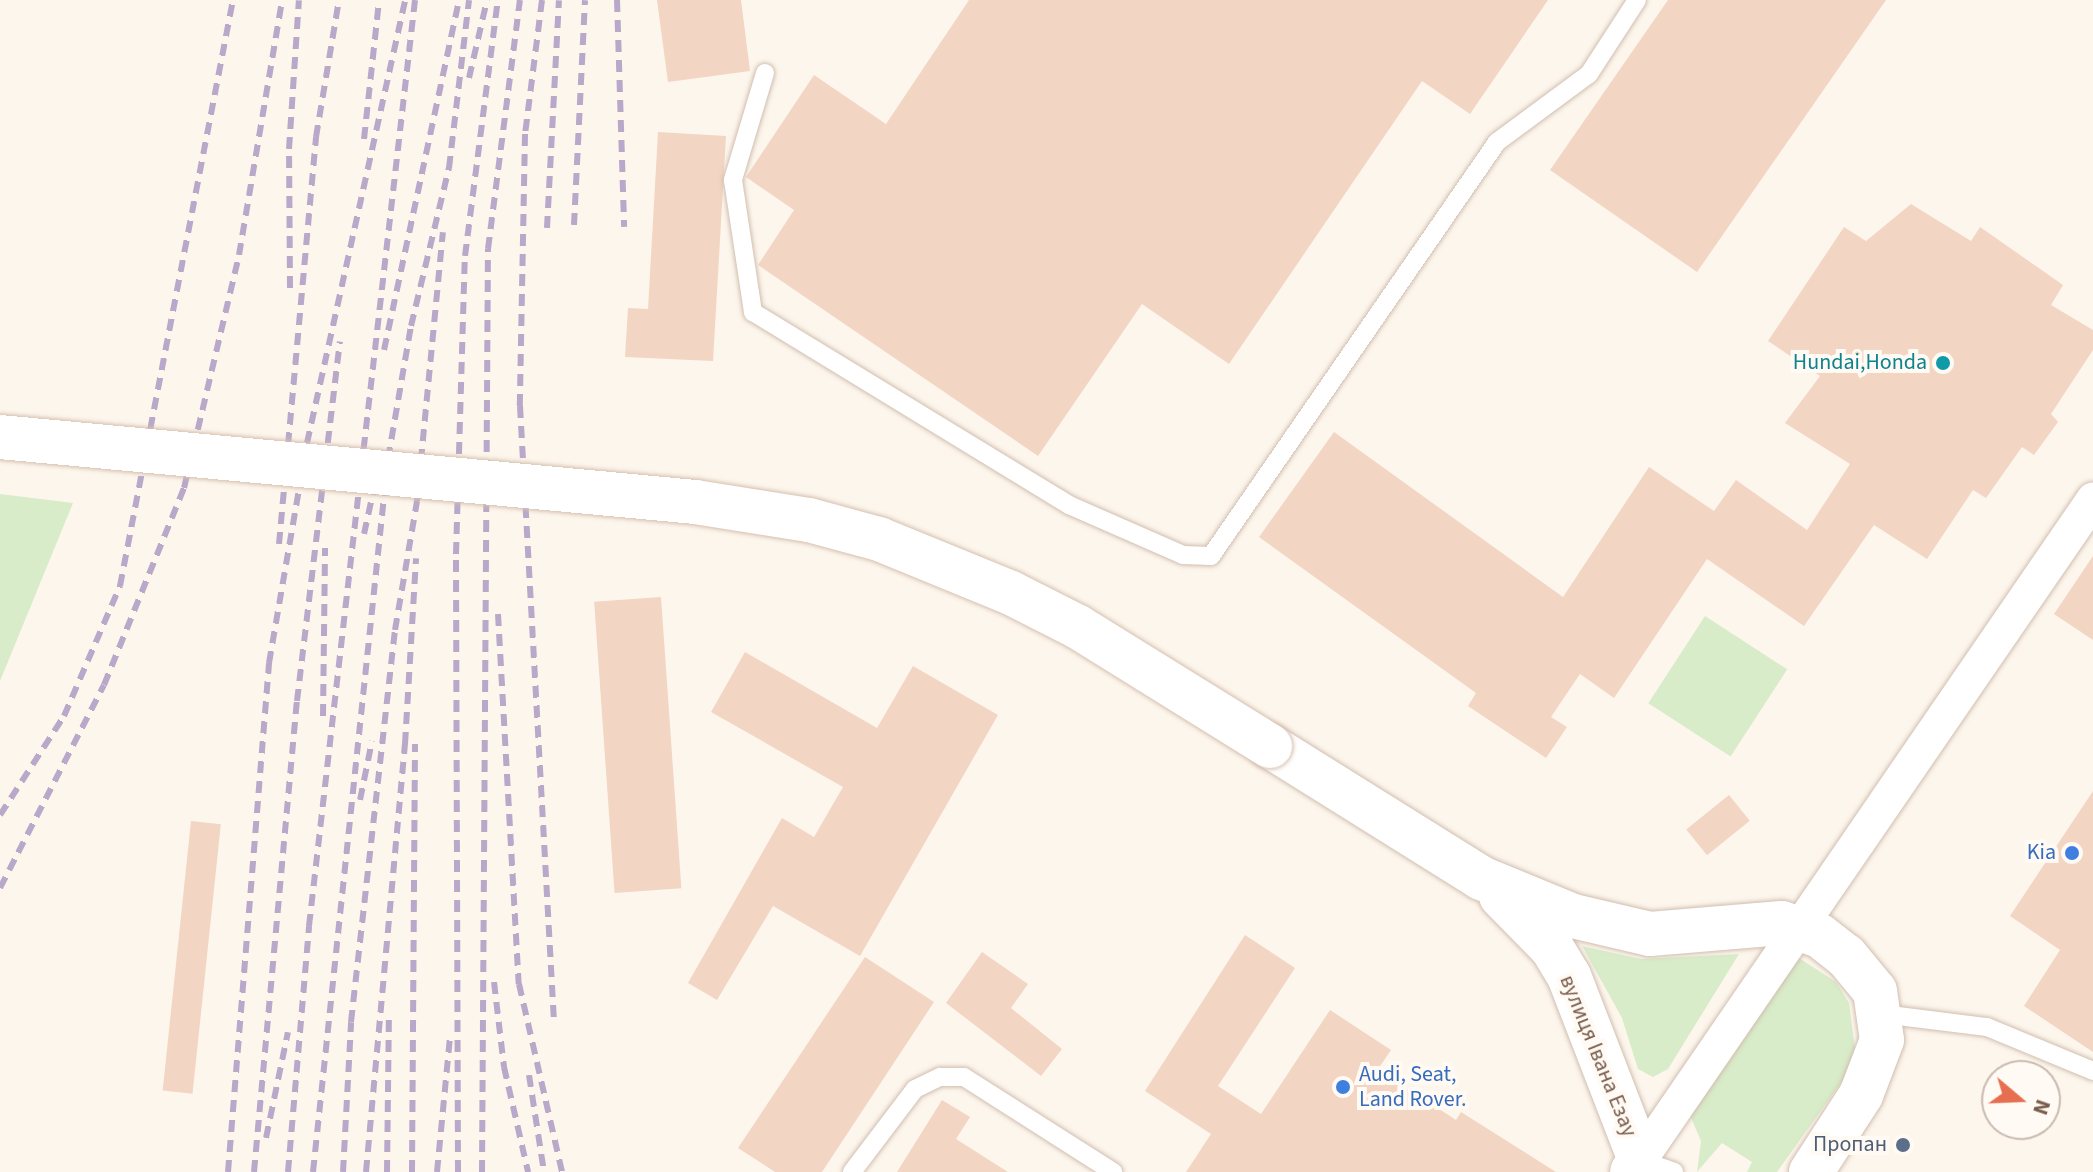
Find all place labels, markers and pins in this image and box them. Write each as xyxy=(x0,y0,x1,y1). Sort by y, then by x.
place label: Hundai,Honda xyxy=(1793,350,1927,376)
marker: Hundai,Honda xyxy=(1934,354,1952,372)
place label: Kia xyxy=(2027,840,2056,866)
marker: Kia xyxy=(2063,844,2081,862)
place label: Audi, Seat, Land Rover. xyxy=(1359,1061,1467,1112)
marker: Audi, Seat, Land Rover. xyxy=(1334,1078,1352,1096)
place label: Пропан xyxy=(1813,1132,1887,1158)
marker: Пропан xyxy=(1894,1136,1912,1154)

